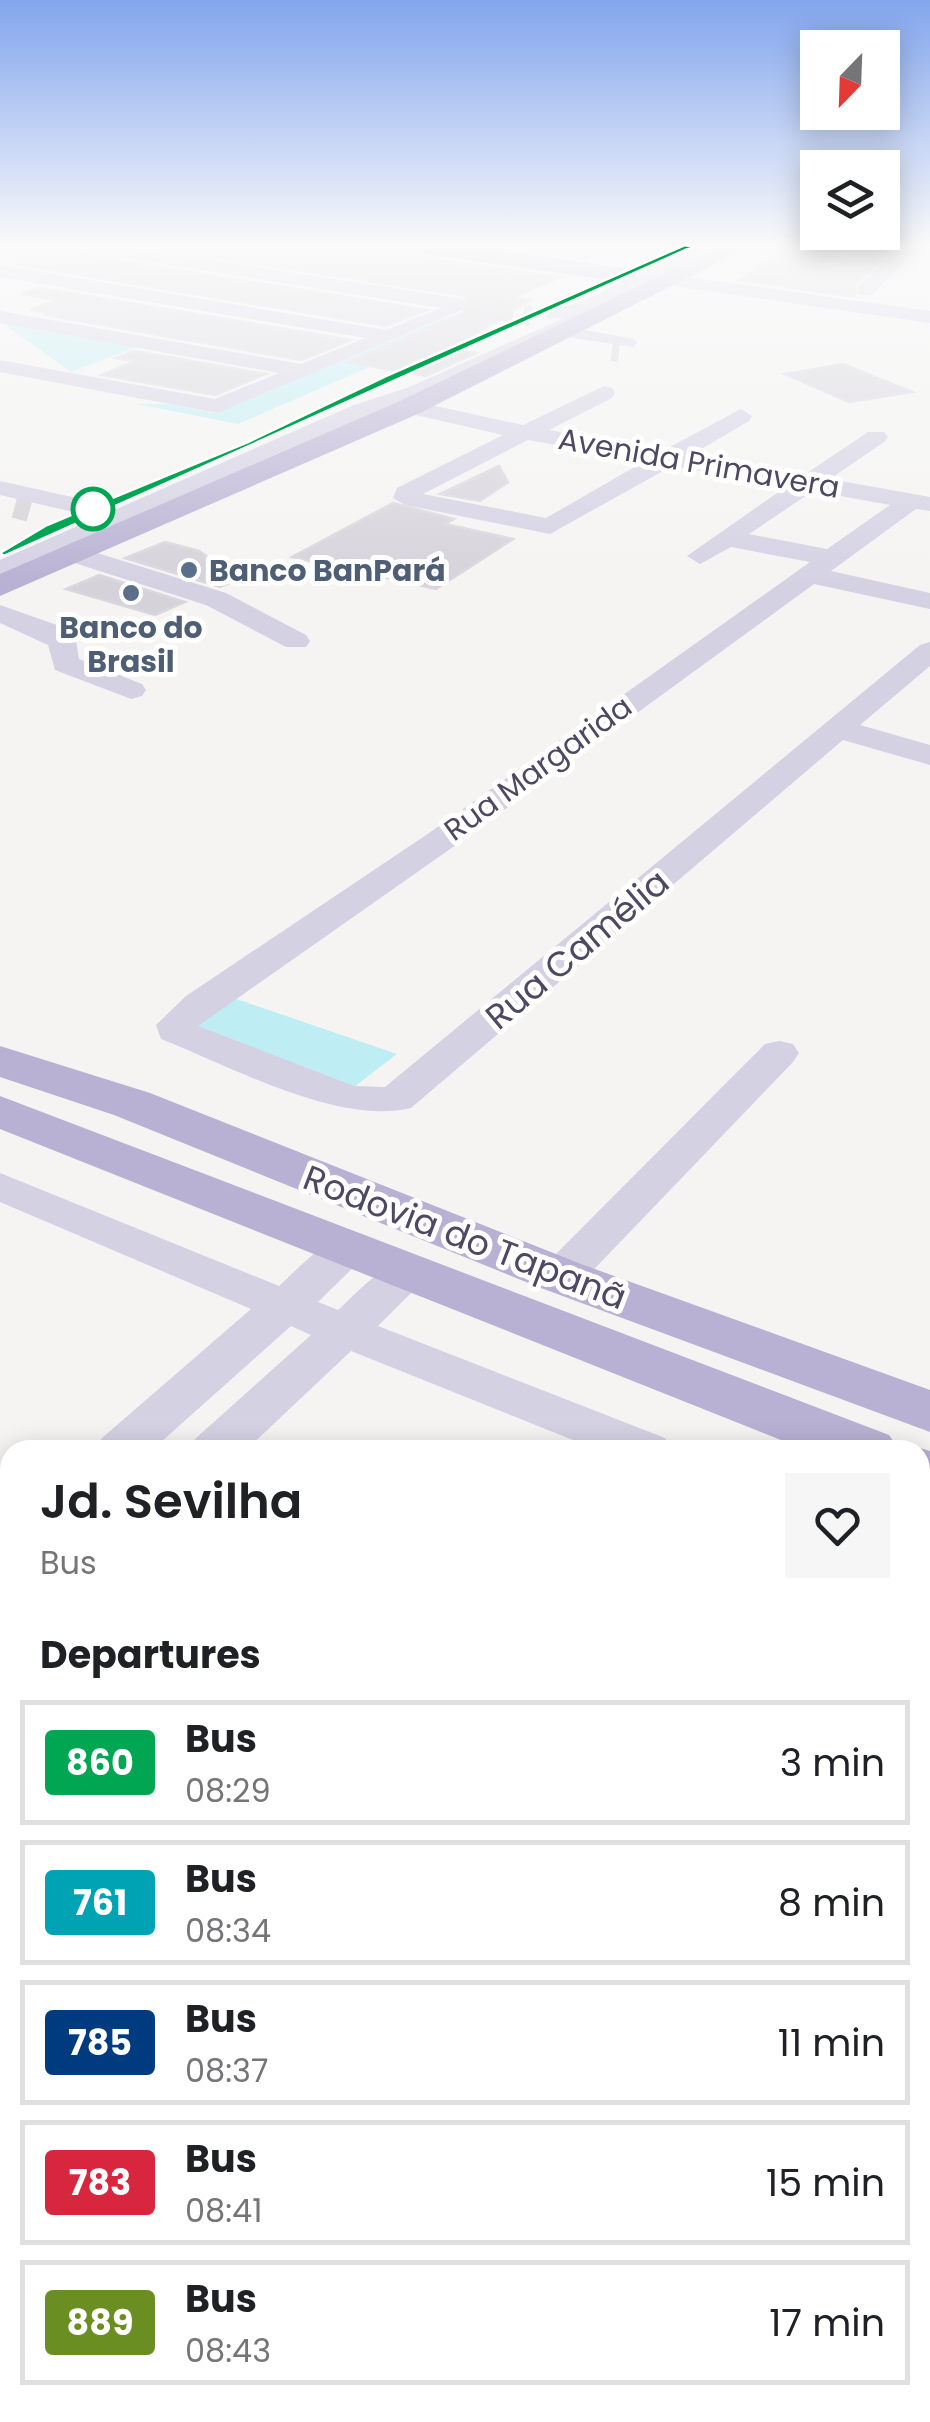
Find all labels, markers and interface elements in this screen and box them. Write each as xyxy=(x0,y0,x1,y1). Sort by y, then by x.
north arrow xyxy=(800,30,900,130)
map controls xyxy=(800,30,900,250)
button: layers xyxy=(800,150,900,250)
street label: Avenida Primavera xyxy=(555,417,843,509)
unlabelled marker xyxy=(72,488,114,530)
place label: Banco BanPará xyxy=(209,549,446,592)
marker: Banco BanPará xyxy=(178,559,200,581)
marker: Banco do Brasil xyxy=(120,582,142,604)
place label: Banco do Brasil xyxy=(59,606,203,683)
street label: Rua Margarida xyxy=(435,685,641,851)
street label: Rua Camélia xyxy=(475,858,679,1040)
street label: Rodovia do Tapanã xyxy=(296,1153,634,1321)
text: Jd. Sevilha xyxy=(40,1468,302,1535)
button: heart xyxy=(785,1473,890,1578)
text: Bus xyxy=(40,1540,97,1585)
text: Departures xyxy=(40,1628,261,1681)
text: Bus xyxy=(185,1712,257,1765)
text: 3 min xyxy=(780,1736,885,1789)
text: 860 xyxy=(66,1738,134,1787)
text: 08:29 xyxy=(185,1768,271,1813)
text: Bus xyxy=(185,1852,257,1905)
text: 8 min xyxy=(778,1876,885,1929)
text: 761 xyxy=(73,1878,127,1927)
text: 08:34 xyxy=(185,1908,271,1953)
text: Bus xyxy=(185,1992,257,2045)
text: 11 min xyxy=(778,2016,885,2069)
text: 785 xyxy=(68,2018,132,2067)
text: 08:37 xyxy=(185,2048,268,2093)
text: Bus xyxy=(185,2132,257,2185)
text: 15 min xyxy=(766,2156,885,2209)
text: 783 xyxy=(69,2158,131,2207)
text: 08:41 xyxy=(185,2188,262,2233)
text: Bus xyxy=(185,2272,257,2325)
text: 17 min xyxy=(769,2296,885,2349)
text: 889 xyxy=(67,2298,133,2347)
text: 08:43 xyxy=(185,2328,271,2373)

